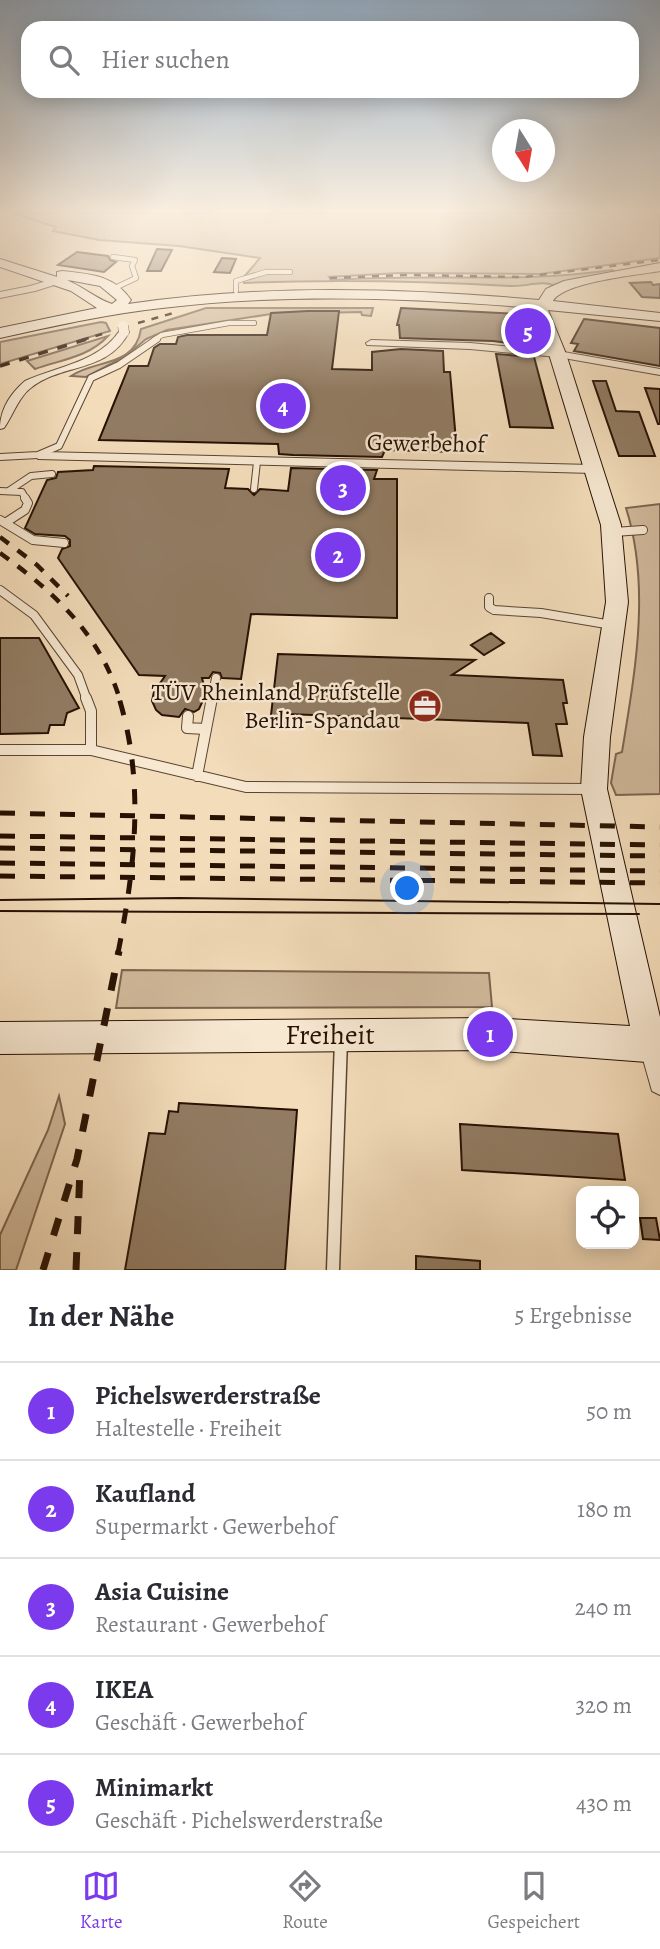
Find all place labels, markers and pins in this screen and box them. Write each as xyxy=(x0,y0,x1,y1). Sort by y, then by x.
pin: 5 xyxy=(505,305,551,357)
pin: 4 xyxy=(260,380,306,432)
pin: 3 xyxy=(320,462,366,514)
pin: 2 xyxy=(315,529,361,581)
place label: TÜV Rheinland Prüfstelle Berlin-Spandau xyxy=(152,676,400,736)
office icon: TÜV Rheinland Prüfstelle Berlin-Spandau xyxy=(406,687,444,725)
pin: 1 xyxy=(467,1008,513,1060)

